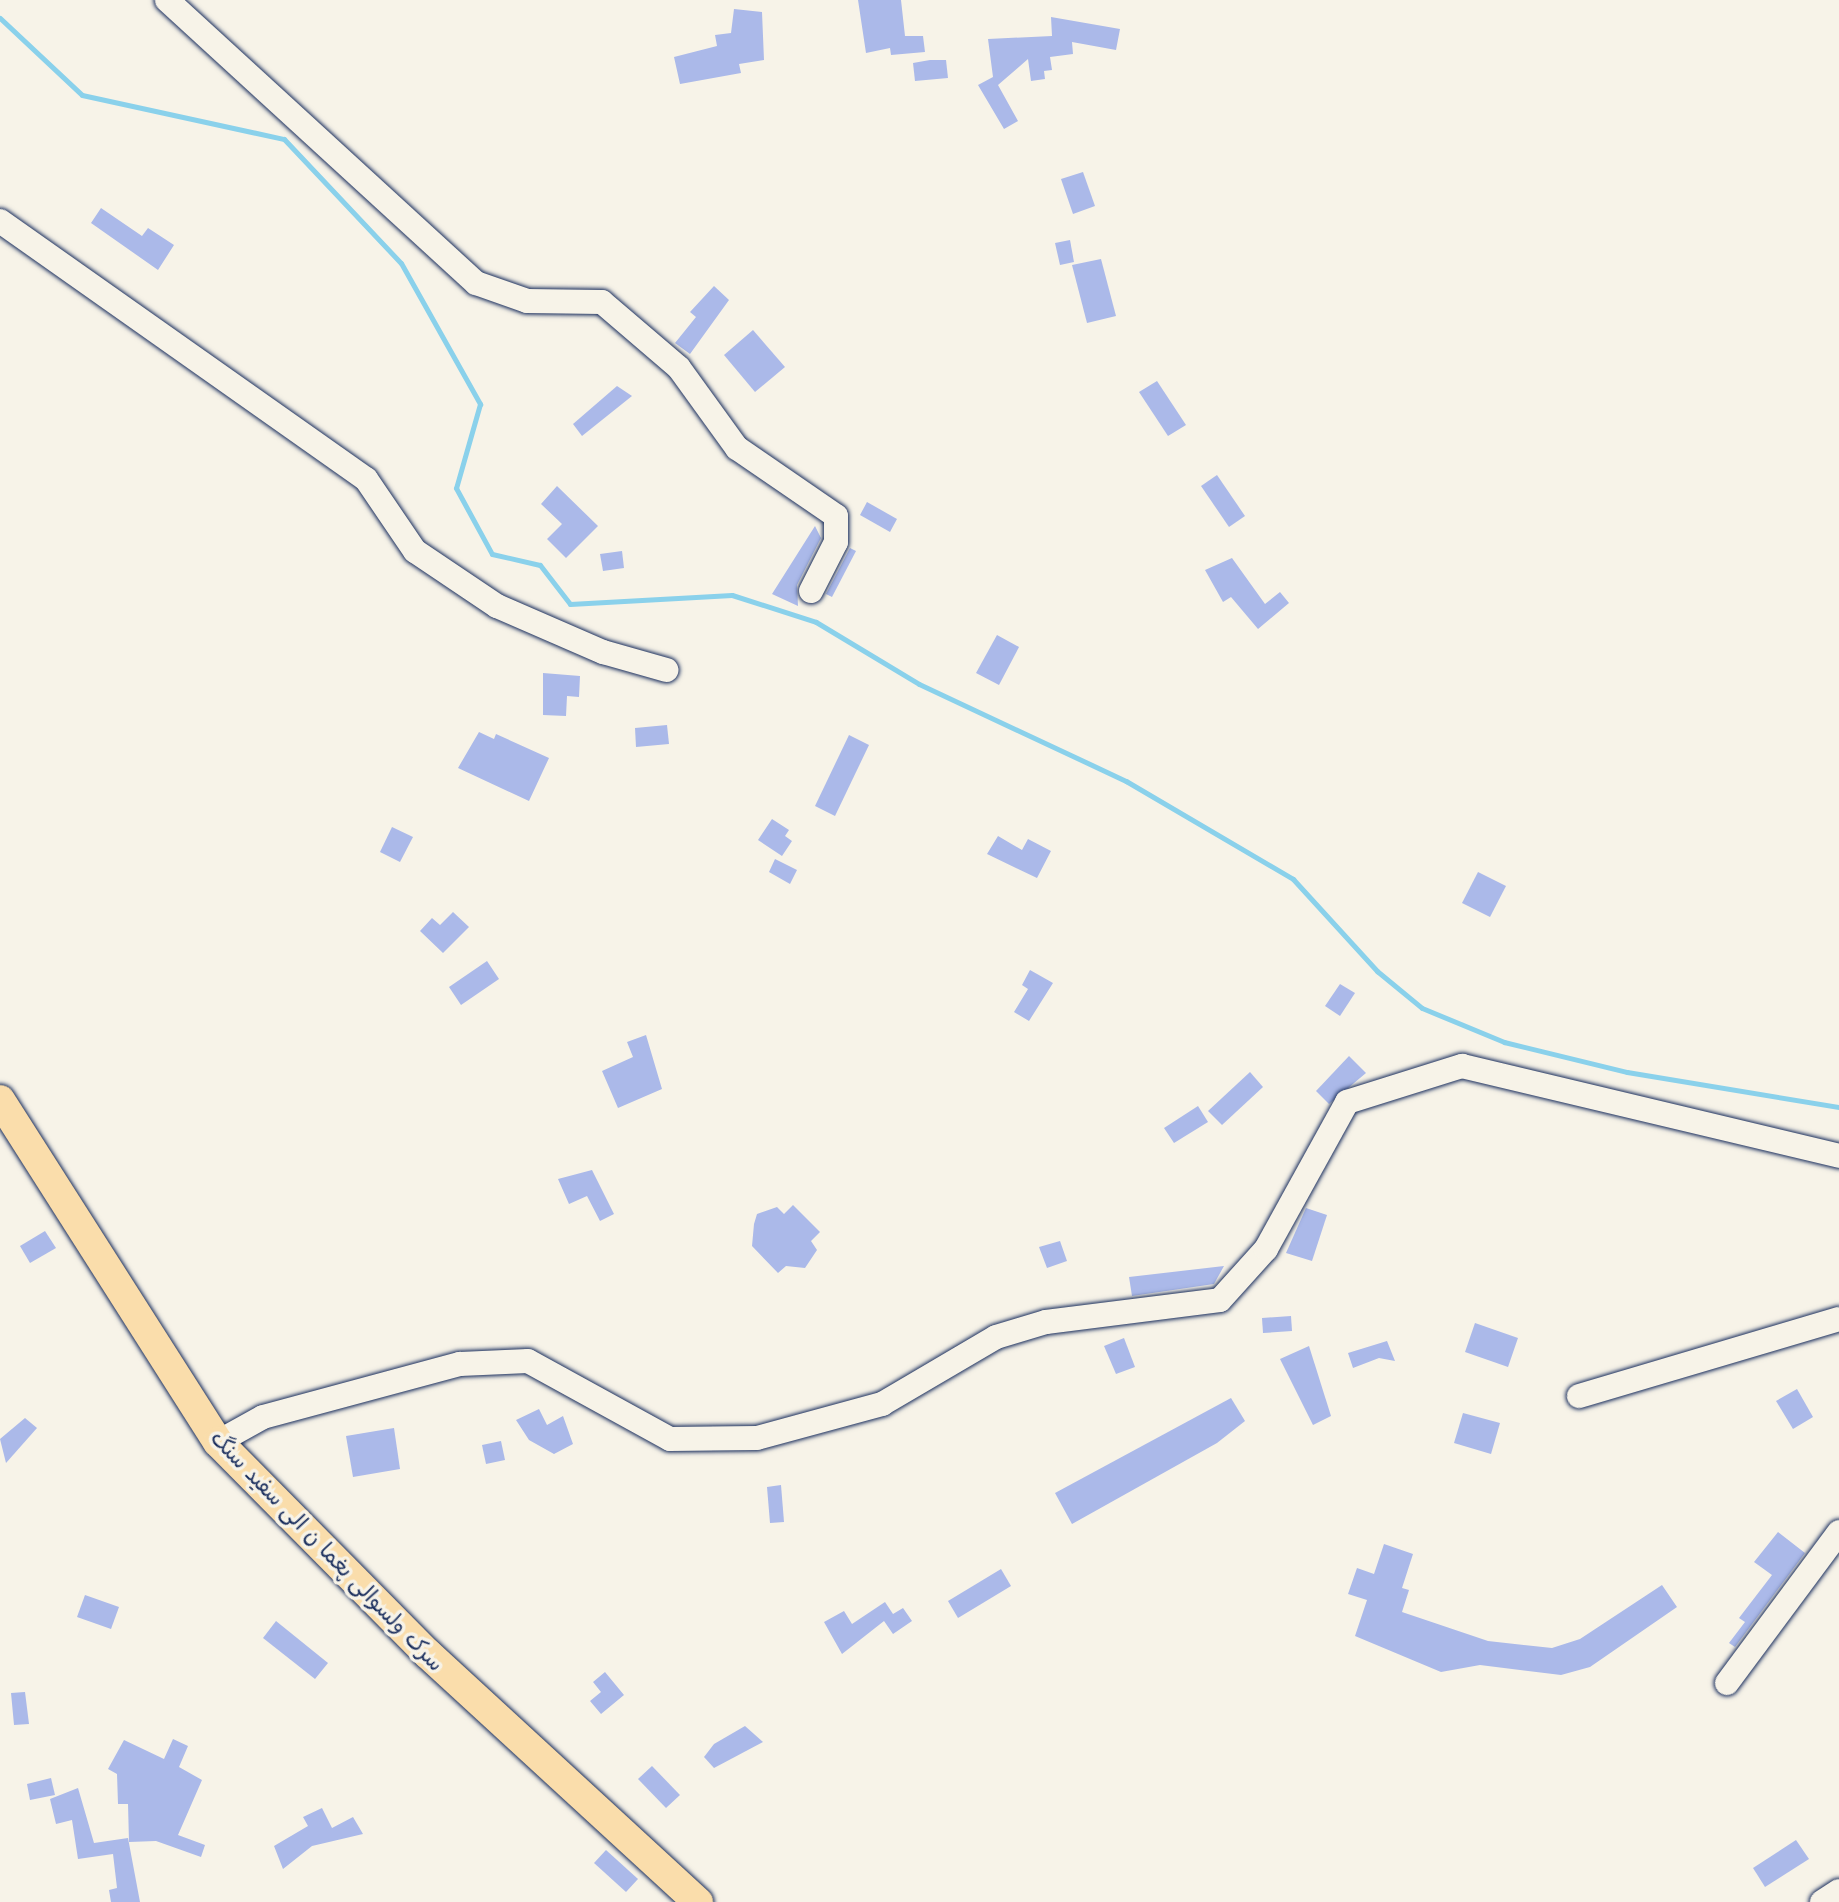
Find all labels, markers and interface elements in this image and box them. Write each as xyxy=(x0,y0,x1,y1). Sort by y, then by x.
street label: سرک ولسوالی پغما ن الی سفید سنگ xyxy=(206,1424,450,1676)

